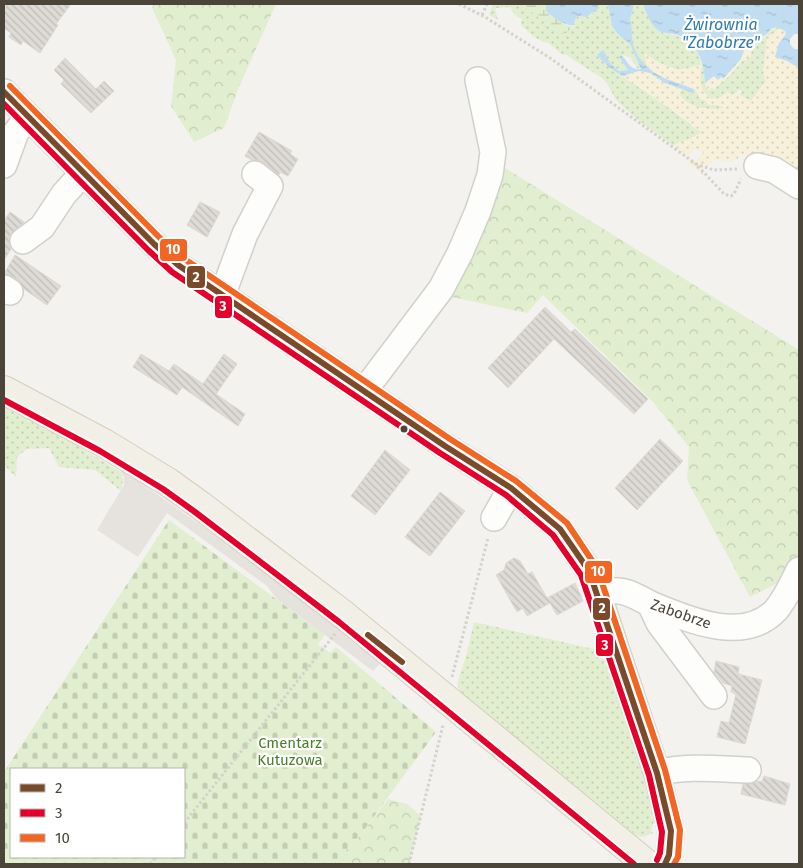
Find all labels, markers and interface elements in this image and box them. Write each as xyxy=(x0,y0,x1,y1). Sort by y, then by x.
water label: Żwirownia "Zabobrze" xyxy=(682,14,761,52)
line badge: 10 xyxy=(159,238,188,262)
text: 10 xyxy=(166,241,180,258)
line badge: 2 xyxy=(186,265,206,289)
text: 2 xyxy=(192,269,200,286)
line badge: 3 xyxy=(214,295,233,319)
text: 3 xyxy=(218,298,227,315)
unlabelled marker xyxy=(399,424,409,434)
line badge: 10 xyxy=(584,560,613,584)
text: 10 xyxy=(591,563,605,580)
street label: Zabobrze xyxy=(648,595,714,633)
line badge: 2 xyxy=(592,597,611,621)
text: 2 xyxy=(598,600,606,617)
line badge: 3 xyxy=(595,633,614,657)
text: 3 xyxy=(600,637,609,654)
park label: Cmentarz Kutuzowa xyxy=(257,734,323,769)
legend xyxy=(10,768,185,858)
text: 2 xyxy=(55,779,62,797)
text: 3 xyxy=(55,804,63,822)
text: 10 xyxy=(55,829,70,847)

